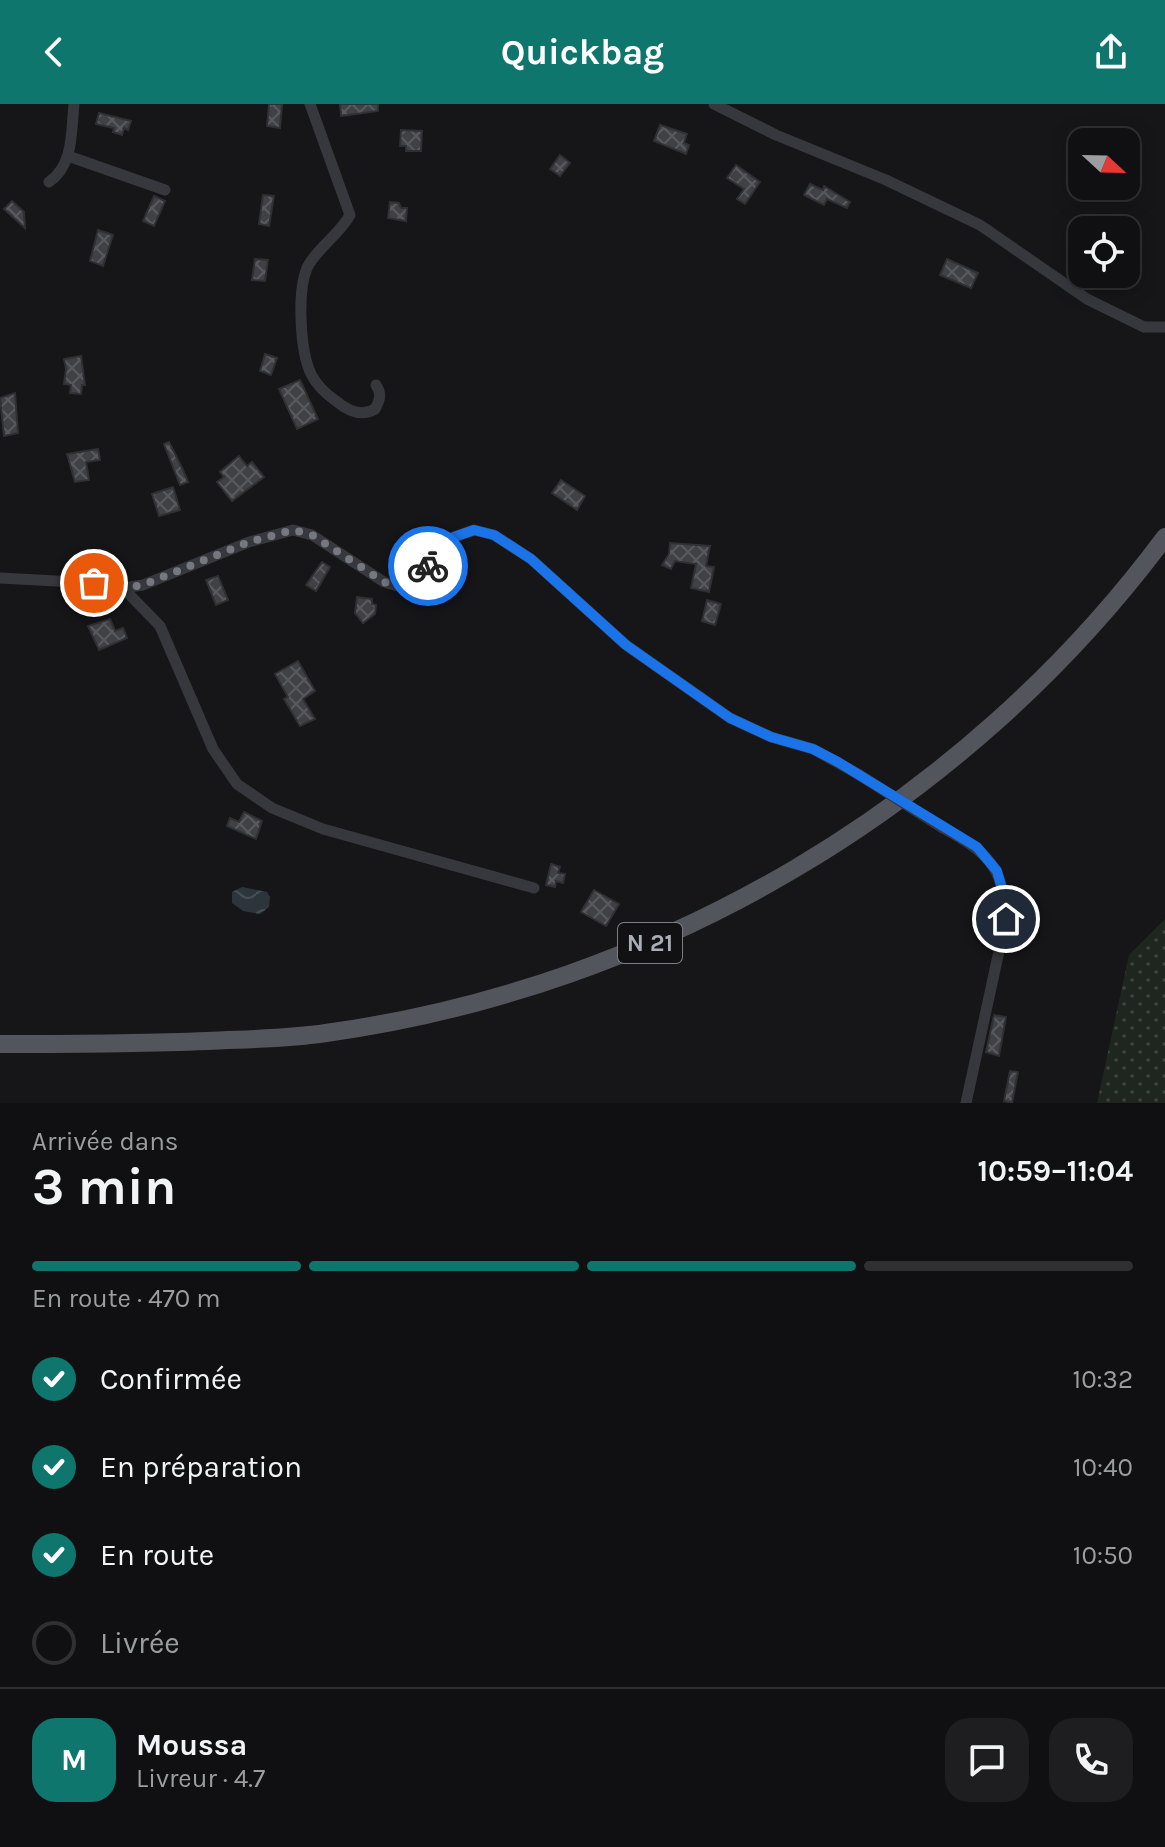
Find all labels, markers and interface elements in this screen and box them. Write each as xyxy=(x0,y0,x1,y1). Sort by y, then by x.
icon: back xyxy=(32,30,76,74)
icon: share xyxy=(1089,30,1133,74)
text: Quickbag xyxy=(501,31,664,73)
north arrow xyxy=(1068,128,1140,200)
map controls xyxy=(1068,128,1140,288)
button: locate xyxy=(1068,216,1140,288)
courier xyxy=(388,526,468,606)
icon: bike xyxy=(406,544,450,588)
pin xyxy=(60,549,128,617)
icon: bag xyxy=(72,561,116,605)
pin xyxy=(972,885,1040,953)
icon: home xyxy=(984,897,1028,941)
road number: N 21 xyxy=(618,923,682,963)
text: Arrivée dans xyxy=(32,1126,179,1157)
text: 10:59–11:04 xyxy=(977,1153,1133,1189)
text: 3 min xyxy=(32,1156,176,1217)
text: En route · 470 m xyxy=(32,1283,221,1314)
icon: check xyxy=(32,1357,76,1401)
text: Confirmée xyxy=(100,1361,242,1397)
text: 10:32 xyxy=(1073,1364,1133,1395)
icon: check xyxy=(32,1445,76,1489)
text: En préparation xyxy=(100,1449,302,1485)
text: 10:40 xyxy=(1073,1452,1133,1483)
icon: check xyxy=(32,1533,76,1577)
text: En route xyxy=(100,1537,214,1573)
text: 10:50 xyxy=(1073,1540,1133,1571)
text: Livrée xyxy=(100,1625,180,1661)
button: chat xyxy=(945,1718,1029,1802)
button: phone xyxy=(1049,1718,1133,1802)
text: Moussa xyxy=(136,1727,247,1763)
text: M xyxy=(61,1742,87,1778)
text: Livreur · 4.7 xyxy=(136,1763,265,1794)

